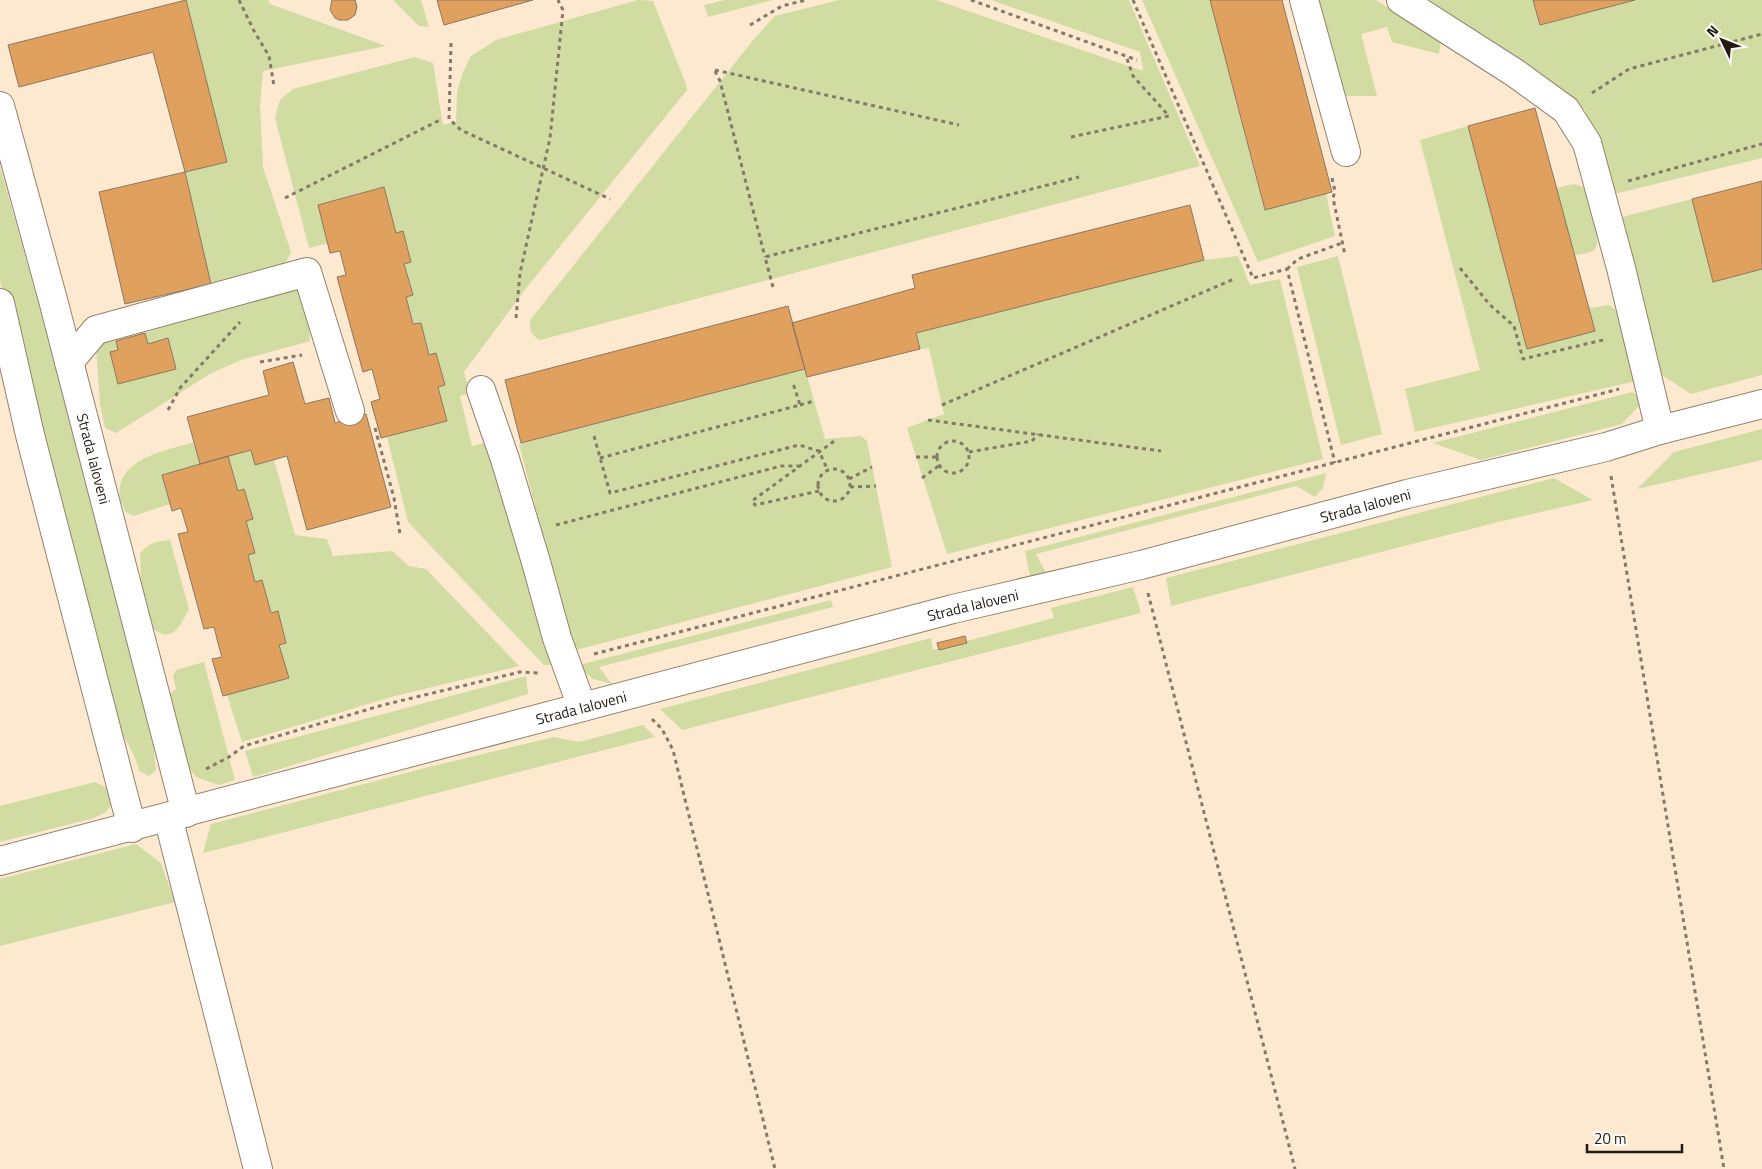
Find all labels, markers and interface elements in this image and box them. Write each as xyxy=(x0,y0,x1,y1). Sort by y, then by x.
north arrow xyxy=(1697,15,1747,65)
text: N xyxy=(1701,20,1723,42)
street label: Strada Ialoveni xyxy=(71,411,117,507)
street label: Strada Ialoveni xyxy=(1317,482,1413,528)
street label: Strada Ialoveni xyxy=(925,583,1021,627)
street label: Strada Ialoveni xyxy=(533,684,629,730)
scale bar xyxy=(1587,1122,1682,1154)
text: 20 m xyxy=(1594,1127,1627,1150)

